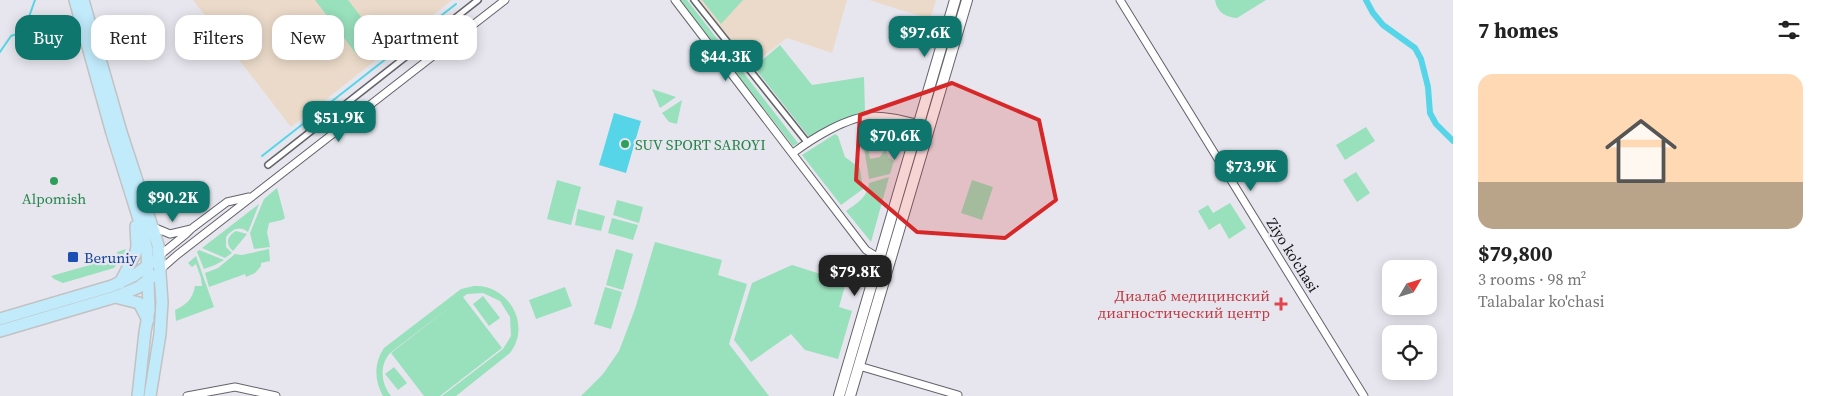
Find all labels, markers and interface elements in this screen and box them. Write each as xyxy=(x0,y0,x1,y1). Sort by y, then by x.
chip: Buy xyxy=(15,15,81,60)
chip: Rent xyxy=(91,15,165,60)
chip: Filters xyxy=(175,15,262,60)
chip: New xyxy=(272,15,344,60)
chip: Apartment xyxy=(354,15,477,60)
pin: $97.6K xyxy=(884,15,966,58)
text: 7 homes xyxy=(1478,16,1558,45)
icon: filters xyxy=(1775,16,1803,44)
text: $97.6K xyxy=(900,21,950,43)
pin: $44.3K xyxy=(685,39,767,82)
text: $44.3K xyxy=(701,45,751,67)
pin: $51.9K xyxy=(298,100,380,143)
text: $51.9K xyxy=(314,106,364,128)
icon: home xyxy=(1596,106,1686,196)
pin: $70.6K xyxy=(854,119,936,161)
text: $70.6K xyxy=(870,124,920,146)
place label: SUV SPORT SAROYI xyxy=(635,134,766,155)
marker: SUV SPORT SAROYI xyxy=(619,138,631,150)
pin: $73.9K xyxy=(1210,150,1292,192)
text: $73.9K xyxy=(1226,155,1276,177)
marker: Alpomish xyxy=(48,175,60,187)
pin: $90.2K xyxy=(132,180,214,223)
text: $90.2K xyxy=(148,186,198,208)
place label: Alpomish xyxy=(22,188,86,209)
street label: Ziyo ko'chasi xyxy=(1262,214,1324,296)
text: $79,800 xyxy=(1478,239,1553,268)
place label: Beruniy xyxy=(84,247,138,268)
marker: Beruniy xyxy=(66,250,80,264)
pin: $79.8K xyxy=(814,254,896,297)
text: $79.8K xyxy=(830,260,880,282)
north arrow xyxy=(1382,260,1438,315)
map controls xyxy=(1382,260,1437,380)
text: 3 rooms · 98 m² xyxy=(1478,268,1586,290)
place label: Диалаб медицинский диагностический центр xyxy=(1098,285,1270,323)
text: Talabalar ko'chasi xyxy=(1478,290,1604,312)
marker: Диалаб медицинский диагностический центр xyxy=(1274,297,1288,311)
button: locate xyxy=(1382,325,1437,380)

